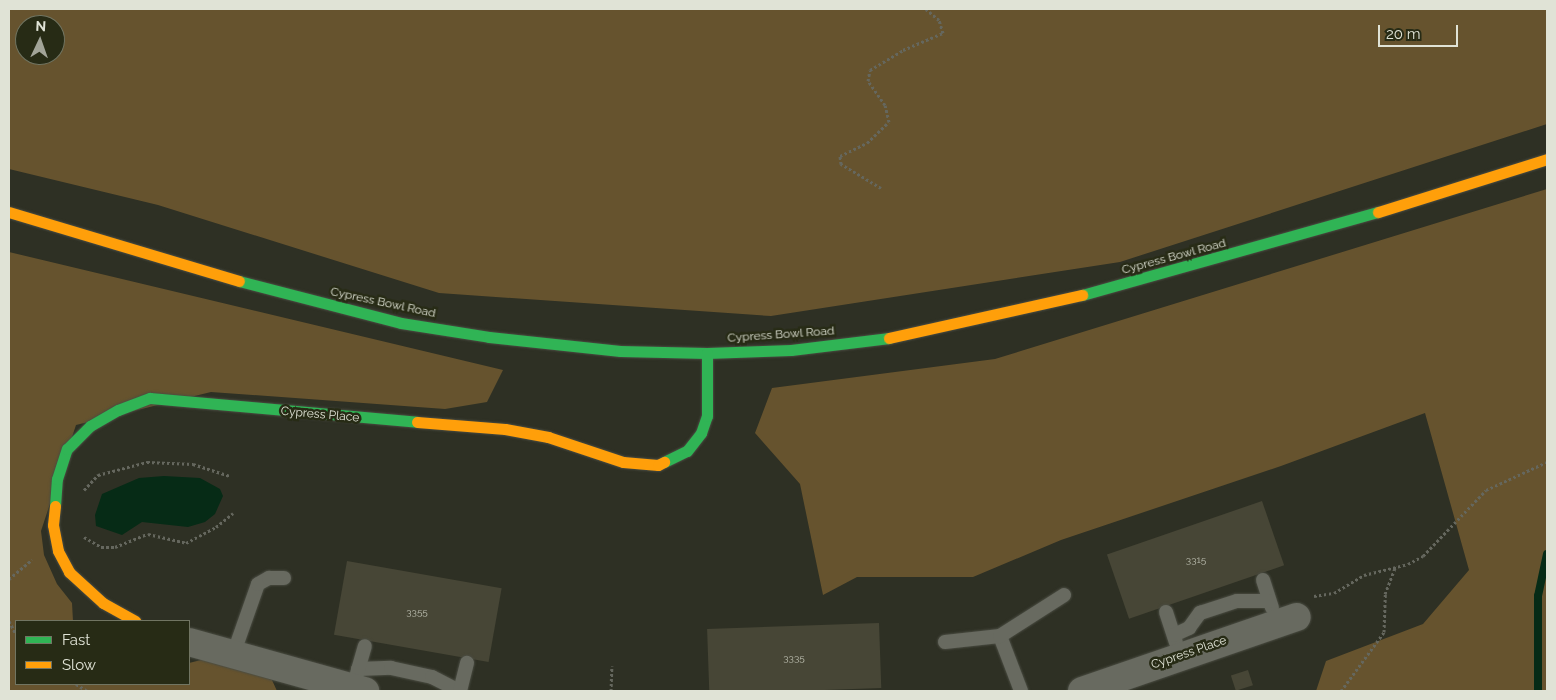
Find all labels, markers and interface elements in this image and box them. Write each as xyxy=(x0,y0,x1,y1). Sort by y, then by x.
north arrow xyxy=(15,15,65,65)
scale bar xyxy=(1381,15,1461,47)
text: N xyxy=(35,18,46,34)
text: 20 m xyxy=(1386,25,1421,43)
street label: Cypress Bowl Road xyxy=(1120,236,1228,278)
street label: Cypress Bowl Road xyxy=(329,285,437,321)
street label: Cypress Bowl Road xyxy=(727,324,835,346)
street label: Cypress Place xyxy=(280,404,360,426)
house number: 3315 xyxy=(1186,554,1206,566)
house number: 3355 xyxy=(406,606,428,618)
legend xyxy=(15,620,190,685)
text: Fast xyxy=(62,631,90,649)
street label: Cypress Place xyxy=(1149,633,1229,673)
house number: 3335 xyxy=(783,652,805,664)
text: Slow xyxy=(62,656,96,674)

